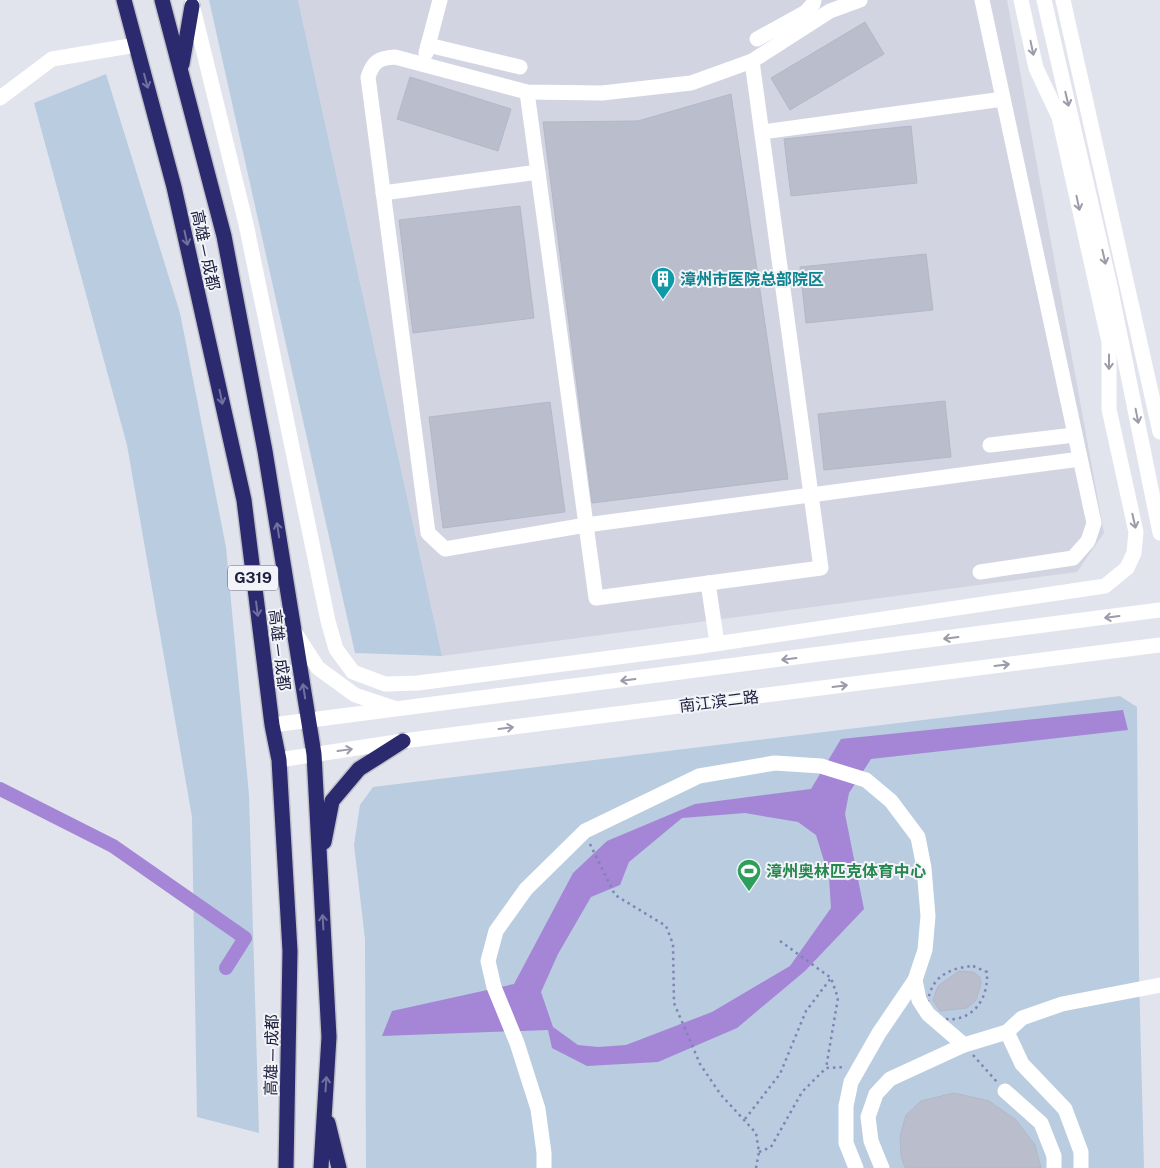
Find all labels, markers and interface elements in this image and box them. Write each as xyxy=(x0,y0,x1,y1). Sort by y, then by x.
one-way arrow xyxy=(1027,39,1037,55)
one-way arrow xyxy=(141,72,151,88)
one-way arrow xyxy=(1063,90,1072,106)
one-way arrow xyxy=(1074,194,1083,210)
street label: 高雄—成都 xyxy=(188,208,223,292)
one-way arrow xyxy=(182,230,191,246)
one-way arrow xyxy=(1100,248,1109,264)
building icon: 漳州市医院总部院区 xyxy=(650,266,676,300)
place label: 漳州市医院总部院区 xyxy=(680,270,824,289)
one-way arrow xyxy=(1104,353,1114,369)
one-way arrow xyxy=(217,388,226,404)
one-way arrow xyxy=(1132,408,1142,424)
one-way arrow xyxy=(1130,513,1139,529)
one-way arrow xyxy=(272,523,282,539)
road number: G319 xyxy=(228,566,278,590)
one-way arrow xyxy=(252,600,262,616)
street label: 高雄—成都 xyxy=(265,608,294,692)
one-way arrow xyxy=(1104,612,1120,622)
one-way arrow xyxy=(943,633,959,643)
one-way arrow xyxy=(782,654,798,664)
one-way arrow xyxy=(993,660,1009,670)
one-way arrow xyxy=(621,675,637,685)
one-way arrow xyxy=(832,681,848,691)
one-way arrow xyxy=(298,683,308,699)
street label: 南江滨二路 xyxy=(678,687,760,716)
one-way arrow xyxy=(497,723,513,733)
one-way arrow xyxy=(336,745,352,755)
sports icon: 漳州奥林匹克体育中心 xyxy=(736,858,762,892)
place label: 漳州奥林匹克体育中心 xyxy=(766,862,926,881)
one-way arrow xyxy=(318,914,327,930)
street label: 高雄—成都 xyxy=(261,1014,282,1096)
one-way arrow xyxy=(322,1077,331,1093)

